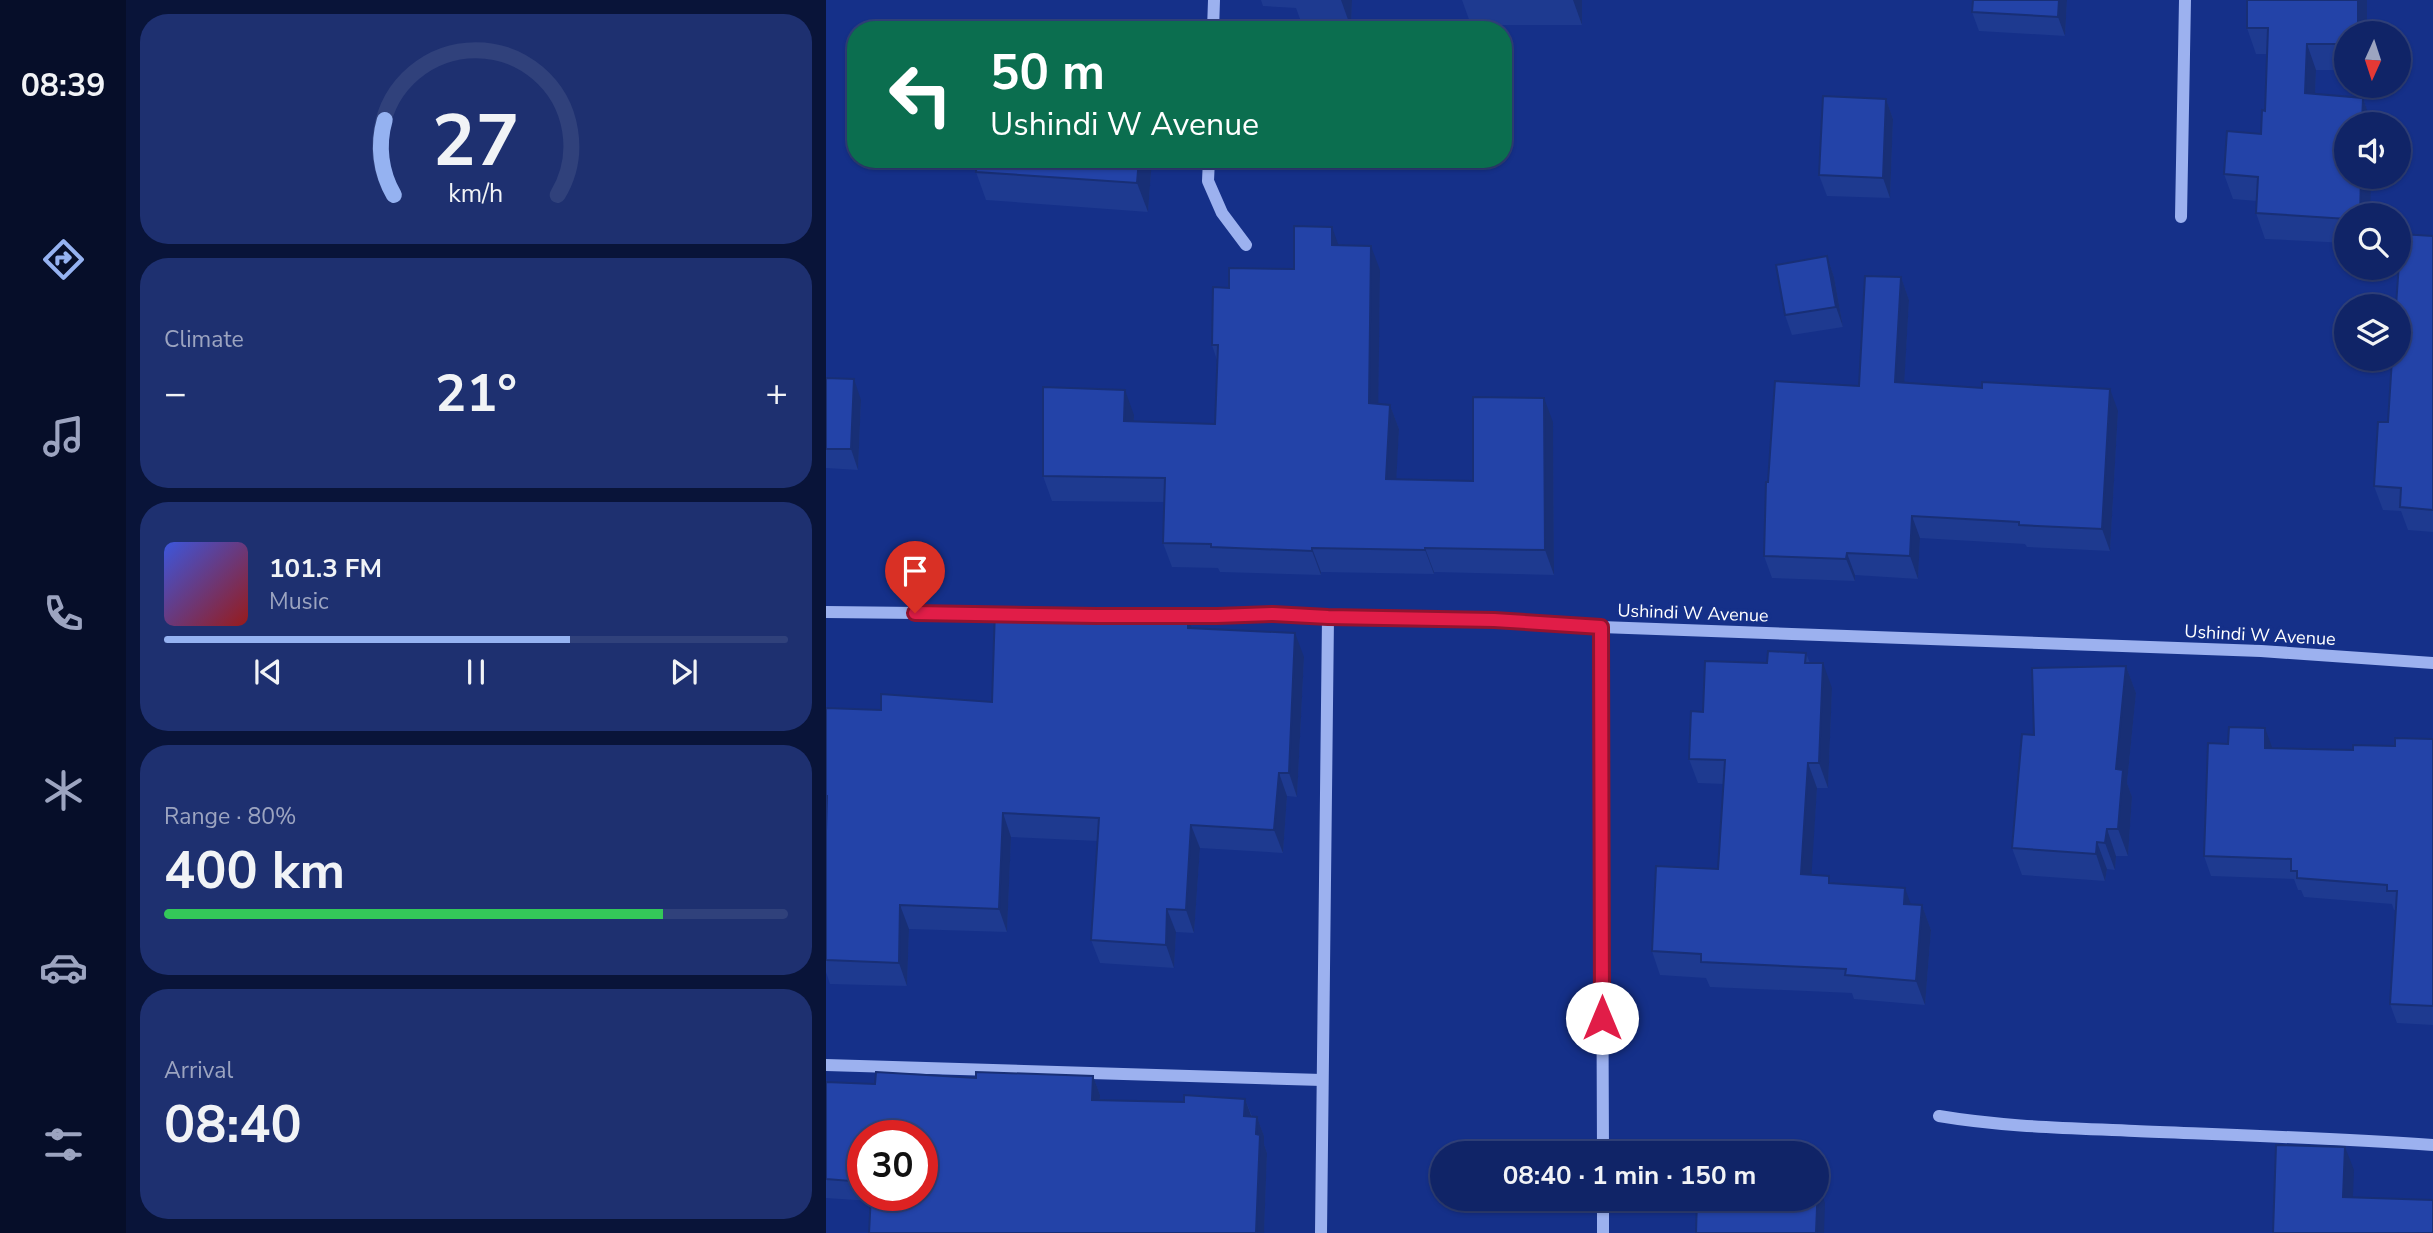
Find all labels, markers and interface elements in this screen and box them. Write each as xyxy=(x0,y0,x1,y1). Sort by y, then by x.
north arrow xyxy=(2334,21,2412,98)
map controls xyxy=(2334,21,2411,371)
text: 50 m xyxy=(990,39,1105,106)
icon: left xyxy=(875,49,966,140)
text: 08:39 xyxy=(21,64,105,107)
text: 27 xyxy=(432,91,520,191)
text: Ushindi W Avenue xyxy=(990,103,1259,146)
button: sound xyxy=(2334,112,2411,189)
text: km/h xyxy=(448,177,504,211)
button: search xyxy=(2334,203,2411,280)
icon: directions xyxy=(39,235,88,284)
button: layers xyxy=(2334,294,2411,371)
text: Climate xyxy=(164,324,244,355)
text: 21° xyxy=(435,358,517,429)
text: − xyxy=(164,368,187,419)
text: + xyxy=(765,368,788,419)
icon: music xyxy=(39,412,88,461)
pin xyxy=(885,541,945,613)
text: 101.3 FM xyxy=(269,551,382,586)
icon: arrive xyxy=(896,552,934,590)
text: Music xyxy=(269,586,329,617)
icon: phone xyxy=(39,589,88,638)
street label: Ushindi W Avenue xyxy=(1617,598,1769,628)
street label: Ushindi W Avenue xyxy=(2184,619,2336,651)
icon: previous xyxy=(249,653,287,691)
icon: pause xyxy=(457,653,495,691)
icon: next xyxy=(665,653,703,691)
icon: climate xyxy=(39,766,88,815)
text: Range · 80% xyxy=(164,801,296,832)
text: 400 km xyxy=(164,835,345,906)
icon: car xyxy=(39,943,88,992)
position arrow xyxy=(1565,981,1639,1055)
text: Arrival xyxy=(164,1055,233,1086)
text: 08:40 xyxy=(164,1089,302,1160)
icon: filters xyxy=(39,1120,88,1169)
speed limit sign: 30 xyxy=(847,1120,938,1211)
text: 08:40 · 1 min · 150 m xyxy=(1503,1158,1756,1193)

